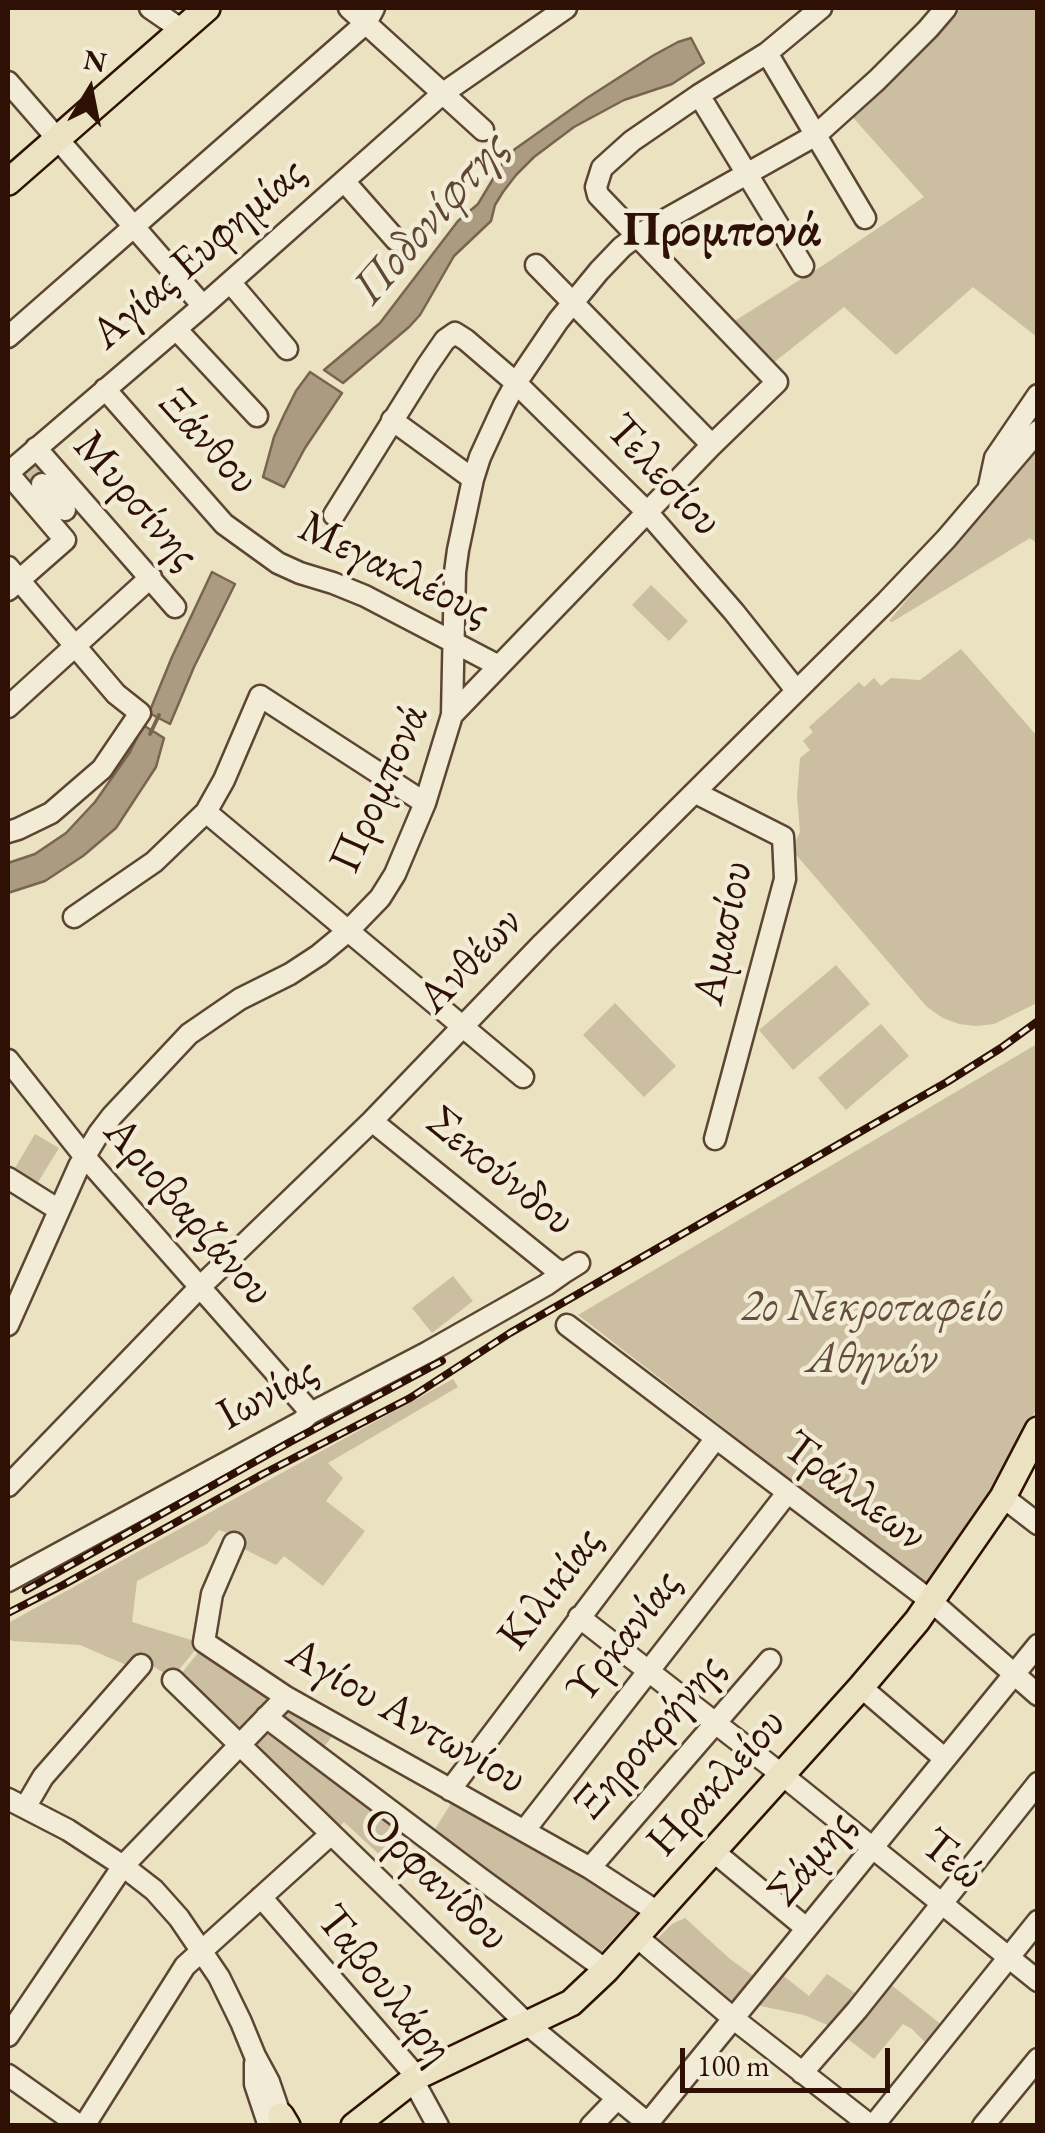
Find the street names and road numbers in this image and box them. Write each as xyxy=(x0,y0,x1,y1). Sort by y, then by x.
street label: Αγίας Ευφημίας xyxy=(81,146,317,362)
street label: Ξάνθου xyxy=(146,378,270,506)
street label: Τελεσίου xyxy=(593,404,733,548)
street label: Μυρσίνης xyxy=(61,421,211,581)
street label: Μεγακλέους xyxy=(290,501,498,639)
street label: Προμπονά xyxy=(319,696,441,882)
street label: Αμασίου xyxy=(682,856,766,1010)
street label: Ανθέων xyxy=(407,896,535,1026)
street label: Σεκούνδου xyxy=(415,1096,585,1248)
street label: Αριοβαρζάνου xyxy=(91,1107,285,1317)
street label: Ιωνίας xyxy=(209,1345,327,1443)
street label: Τράλλεων xyxy=(771,1420,937,1564)
street label: Κιλικίας xyxy=(487,1517,615,1661)
street label: Υρκανίας xyxy=(555,1559,693,1715)
street label: Αγίου Αντωνίου xyxy=(277,1627,535,1807)
street label: Ξηροκρήνης xyxy=(563,1643,737,1831)
street label: Ηρακλείου xyxy=(636,1698,798,1868)
street label: Ορφανίδου xyxy=(350,1797,520,1963)
street label: Σάμης xyxy=(757,1800,867,1918)
street label: Τεώ xyxy=(909,1818,995,1902)
street label: Ταβουλάρη xyxy=(304,1895,464,2075)

